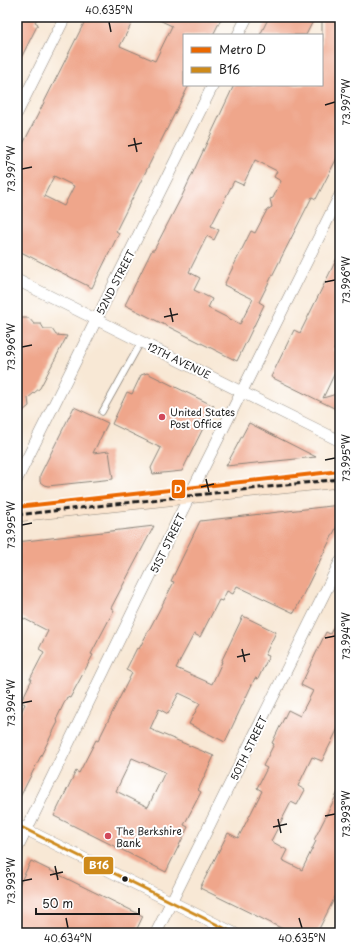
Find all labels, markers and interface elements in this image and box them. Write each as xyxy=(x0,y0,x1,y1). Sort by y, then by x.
text: 40.635°N xyxy=(85,2,133,17)
legend xyxy=(183,34,323,86)
text: Metro D xyxy=(219,40,266,58)
text: B16 xyxy=(219,60,240,78)
text: 73.997°W xyxy=(338,78,353,125)
text: 73.997°W xyxy=(3,145,18,192)
street label: 52ND STREET xyxy=(92,247,138,317)
text: 73.996°W xyxy=(338,256,353,304)
text: 73.996°W xyxy=(3,323,18,371)
street label: 12TH AVENUE xyxy=(145,338,213,382)
place label: United States Post Office xyxy=(170,404,235,431)
marker: United States Post Office xyxy=(157,412,167,422)
text: 73.995°W xyxy=(338,434,353,482)
line badge: D xyxy=(171,479,186,499)
text: D xyxy=(174,480,183,497)
text: 73.995°W xyxy=(3,501,18,549)
street label: 51ST STREET xyxy=(146,510,188,575)
text: 73.994°W xyxy=(338,612,353,660)
text: 73.994°W xyxy=(3,679,18,727)
street label: 50TH STREET xyxy=(226,713,270,783)
text: 73.993°W xyxy=(338,790,353,838)
place label: The Berkshire Bank xyxy=(116,823,182,850)
marker: The Berkshire Bank xyxy=(103,831,113,841)
line badge: B16 xyxy=(83,856,114,875)
text: B16 xyxy=(89,856,109,873)
text: 73.993°W xyxy=(3,857,18,905)
unlabelled marker xyxy=(120,874,130,884)
scale bar xyxy=(36,890,139,916)
text: 50 m xyxy=(42,894,73,912)
text: 40.634°N xyxy=(44,930,92,945)
text: 40.635°N xyxy=(278,930,326,945)

